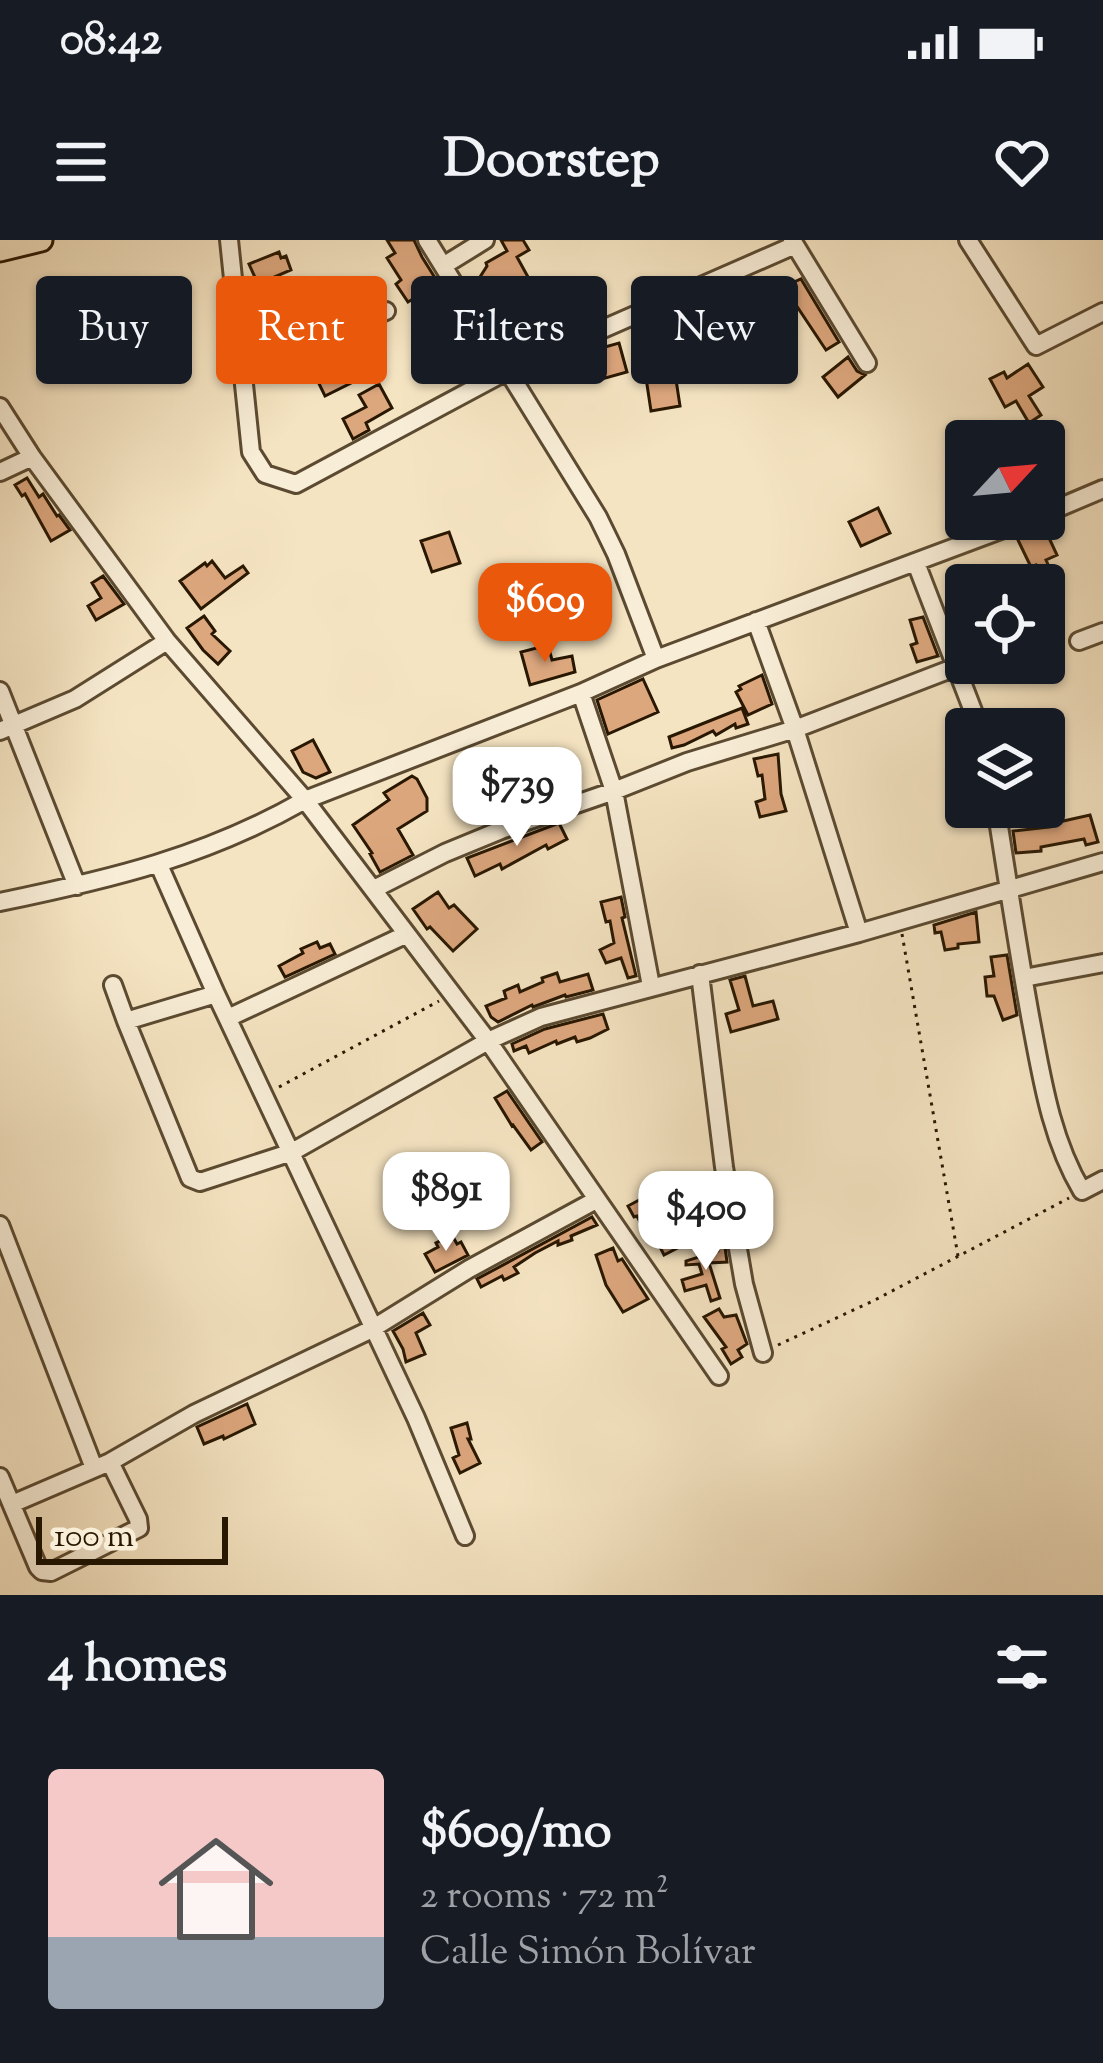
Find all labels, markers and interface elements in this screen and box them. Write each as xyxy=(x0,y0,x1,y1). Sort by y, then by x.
text: 08:42 xyxy=(60,10,162,75)
text: Doorstep xyxy=(443,123,660,201)
icon: menu xyxy=(48,129,114,195)
icon: heart xyxy=(989,129,1055,195)
chip: Buy xyxy=(36,276,192,384)
chip: Rent xyxy=(216,276,387,384)
chip: Filters xyxy=(411,276,607,384)
chip: New xyxy=(631,276,798,384)
north arrow xyxy=(945,420,1065,540)
map controls xyxy=(945,420,1065,828)
pin: $609 xyxy=(474,563,616,665)
button: locate xyxy=(945,564,1065,684)
text: $609 xyxy=(505,574,585,630)
button: layers xyxy=(945,708,1065,828)
pin: $739 xyxy=(446,747,588,849)
text: $739 xyxy=(480,758,554,814)
pin: $891 xyxy=(375,1152,517,1254)
text: $891 xyxy=(410,1163,482,1219)
pin: $400 xyxy=(635,1171,777,1273)
text: $400 xyxy=(665,1182,747,1238)
scale bar xyxy=(36,1511,228,1564)
text: 100 m xyxy=(54,1514,134,1562)
text: 4 homes xyxy=(48,1631,227,1704)
icon: filters xyxy=(989,1634,1055,1700)
text: $609/mo xyxy=(420,1797,612,1870)
icon: home xyxy=(144,1817,288,1961)
text: 2 rooms · 72 m² xyxy=(420,1870,669,1926)
text: Calle Simón Bolívar xyxy=(420,1926,756,1982)

